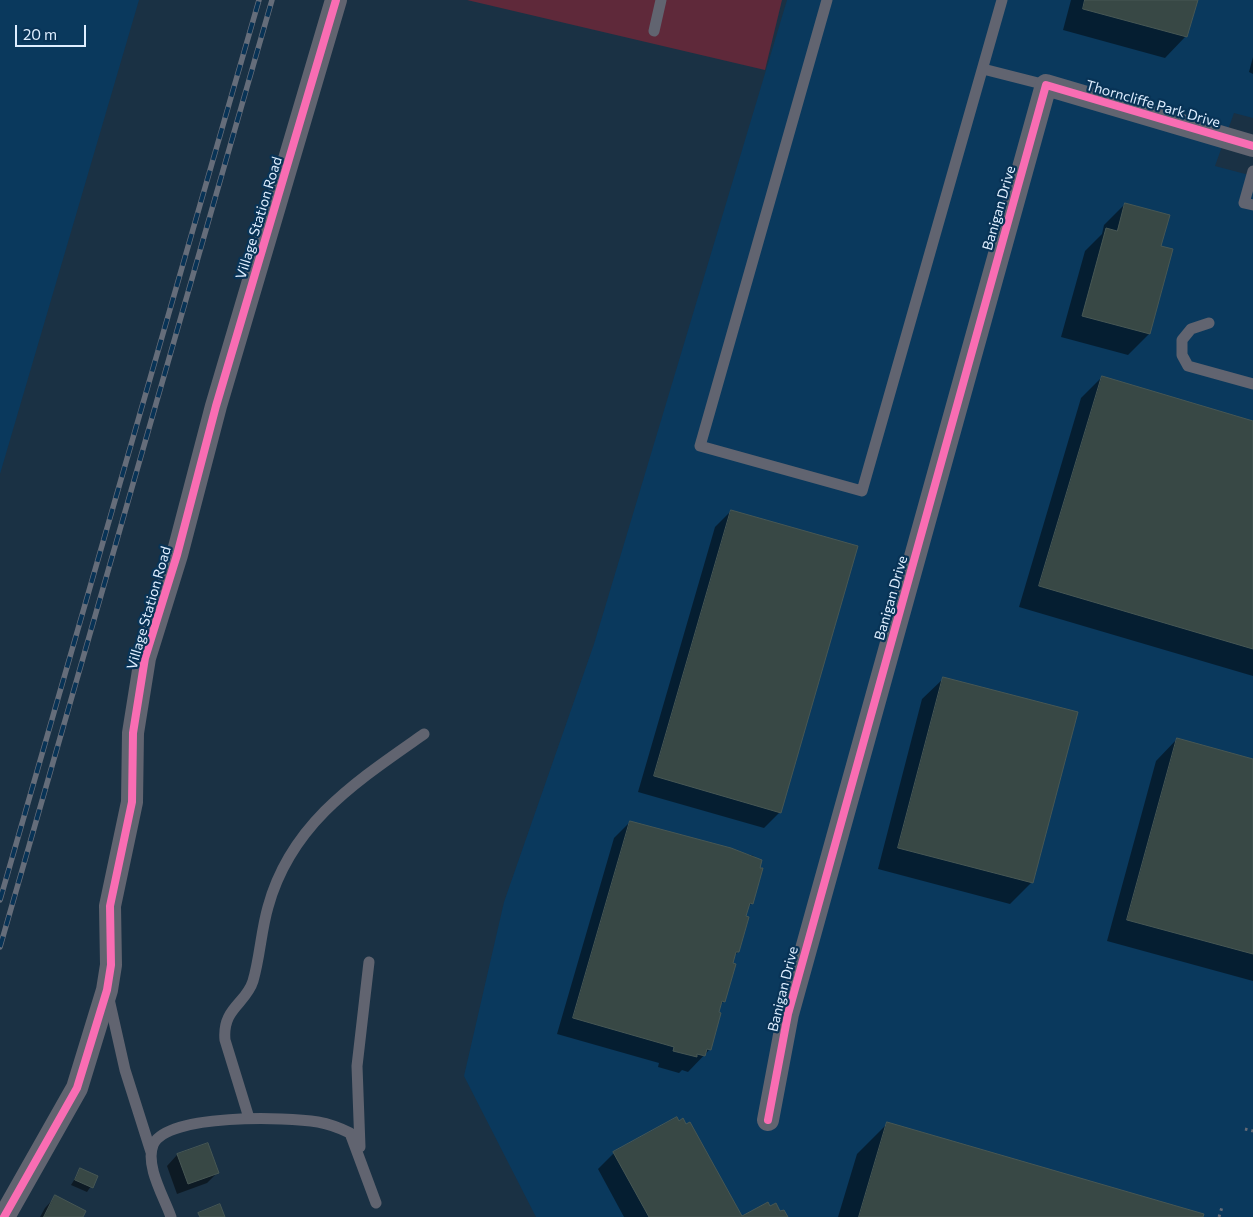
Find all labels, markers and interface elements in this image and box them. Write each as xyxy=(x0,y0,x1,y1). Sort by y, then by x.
scale bar xyxy=(18,15,89,47)
text: 20 m xyxy=(23,25,57,43)
street label: Thorncliffe Park Drive xyxy=(1084,77,1222,131)
street label: Village Station Road xyxy=(232,155,286,281)
street label: Banigan Drive xyxy=(979,164,1019,252)
street label: Village Station Road xyxy=(123,544,175,672)
street label: Banigan Drive xyxy=(871,554,911,642)
street label: Banigan Drive xyxy=(764,945,802,1033)

